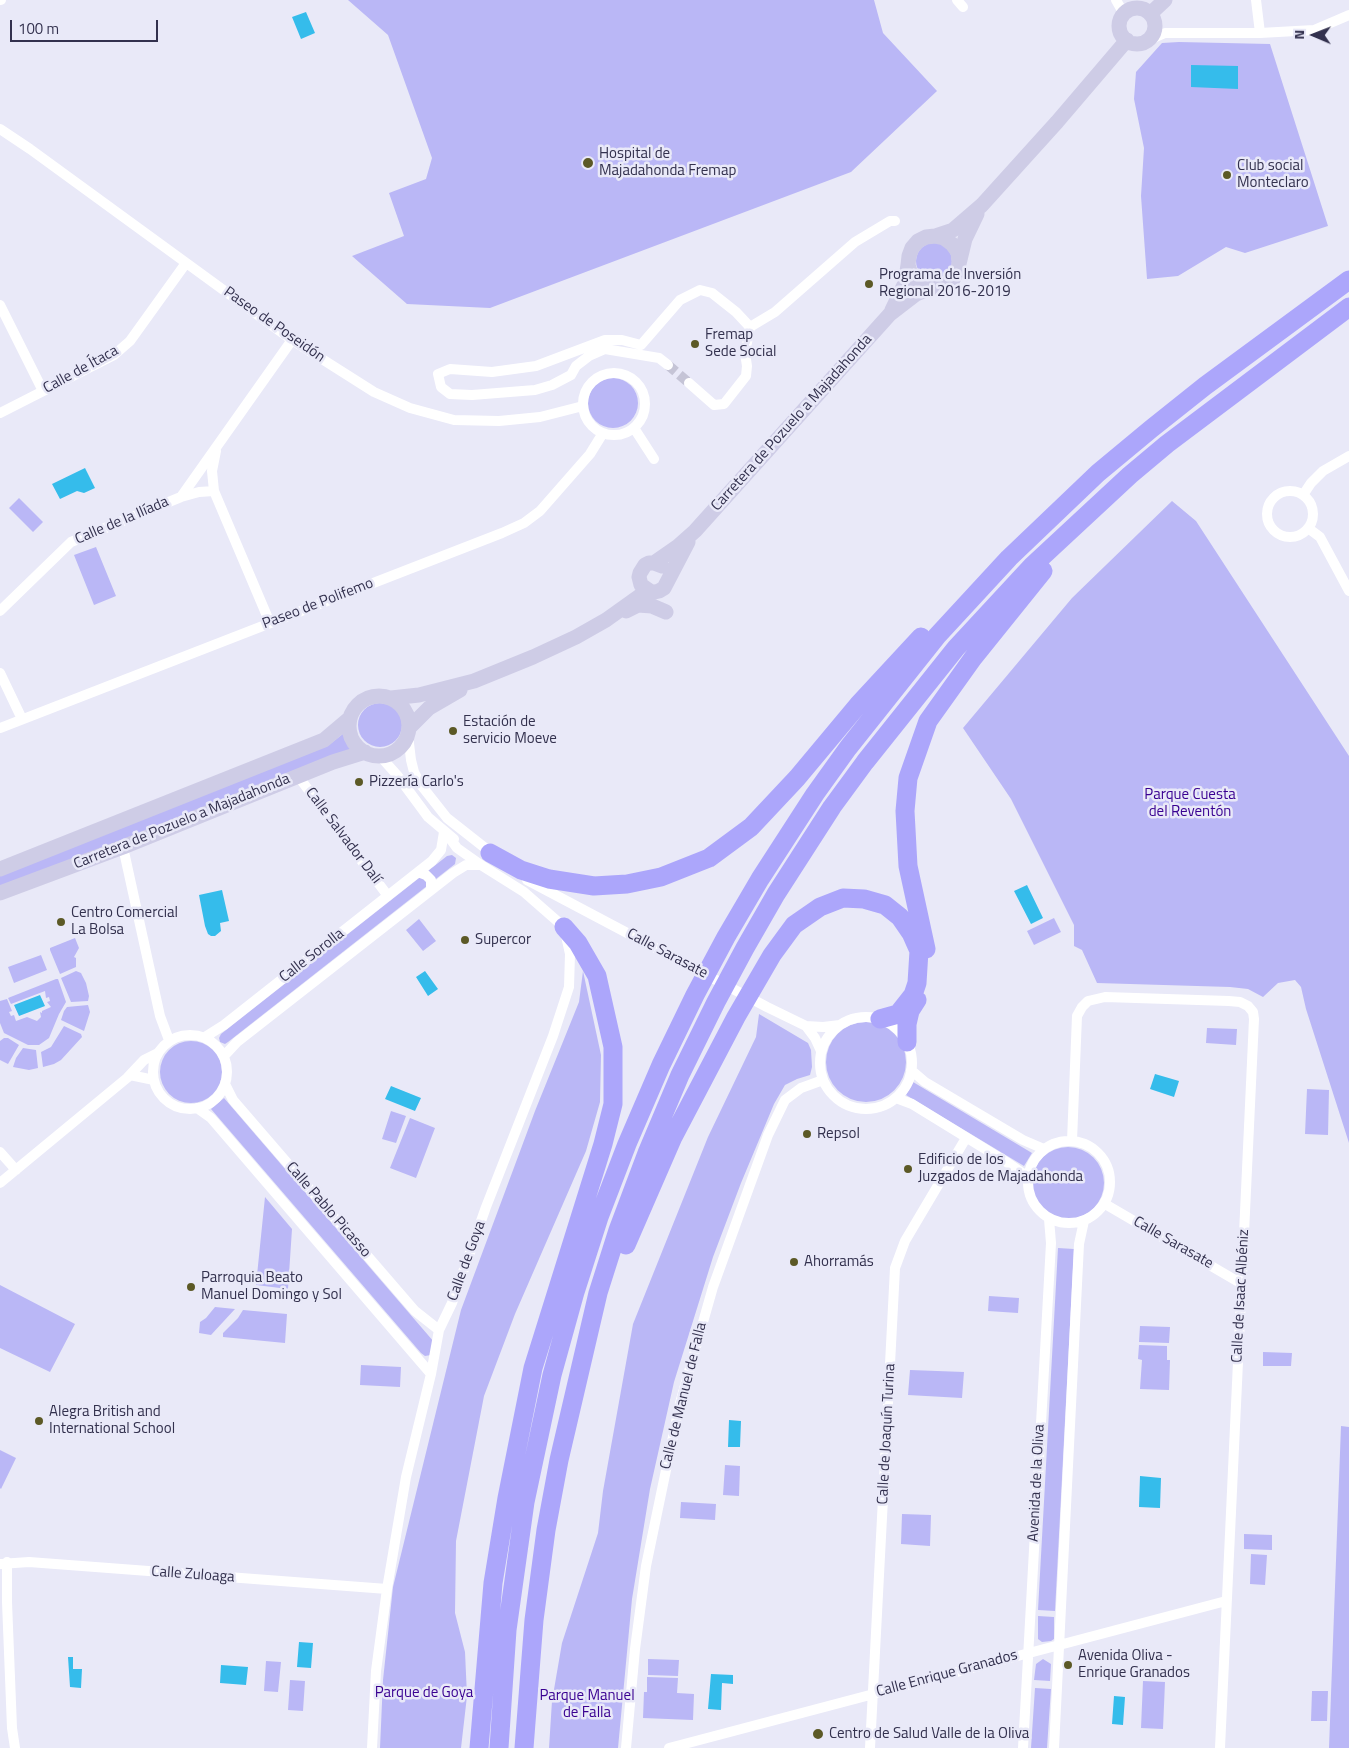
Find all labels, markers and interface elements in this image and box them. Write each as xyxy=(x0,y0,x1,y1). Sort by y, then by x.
scale bar xyxy=(12,10,160,42)
north arrow xyxy=(1289,10,1339,60)
text: 100 m xyxy=(18,17,59,40)
text: N xyxy=(1288,30,1309,40)
place label: Hospital de Majadahonda Fremap xyxy=(599,145,736,180)
marker: Hospital de Majadahonda Fremap xyxy=(581,156,595,170)
place label: Club social Monteclaro xyxy=(1237,157,1309,192)
marker: Club social Monteclaro xyxy=(1221,169,1233,181)
place label: Programa de Inversión Regional 2016-2019 xyxy=(879,266,1021,301)
marker: Programa de Inversión Regional 2016-2019 xyxy=(863,278,875,290)
street label: Paseo de Poseidón xyxy=(220,283,328,367)
place label: Fremap Sede Social xyxy=(705,326,776,361)
street label: Carretera de Pozuelo a Majadahonda xyxy=(708,331,876,515)
marker: Fremap Sede Social xyxy=(689,338,701,350)
street label: Calle de Ítaca xyxy=(40,342,122,398)
street label: Calle de la Ilíada xyxy=(72,493,172,549)
street label: Paseo de Polifemo xyxy=(260,575,376,633)
place label: Estación de servicio Moeve xyxy=(463,713,557,748)
marker: Estación de servicio Moeve xyxy=(447,725,459,737)
street label: Carretera de Pozuelo a Majadahonda xyxy=(71,770,293,874)
place label: Pizzería Carlo's xyxy=(369,773,464,791)
marker: Pizzería Carlo's xyxy=(353,776,365,788)
street label: Calle Salvador Dalí xyxy=(301,784,385,888)
park label: Parque Cuesta del Reventón xyxy=(1144,786,1236,821)
place label: Centro Comercial La Bolsa xyxy=(71,904,178,939)
marker: Centro Comercial La Bolsa xyxy=(55,916,67,928)
street label: Calle Sorolla xyxy=(276,925,348,987)
street label: Calle Sarasate xyxy=(623,925,711,983)
place label: Supercor xyxy=(475,931,531,949)
marker: Supercor xyxy=(459,934,471,946)
place label: Repsol xyxy=(817,1125,860,1143)
marker: Repsol xyxy=(801,1128,813,1140)
place label: Edificio de los Juzgados de Majadahonda xyxy=(918,1151,1083,1186)
street label: Calle Pablo Picasso xyxy=(282,1159,374,1261)
marker: Edificio de los Juzgados de Majadahonda xyxy=(902,1163,914,1175)
street label: Calle Sarasate xyxy=(1130,1213,1216,1273)
street label: Calle de Goya xyxy=(444,1218,490,1304)
street label: Calle de Isaac Albéniz xyxy=(1229,1229,1253,1363)
place label: Ahorramás xyxy=(804,1253,874,1271)
marker: Ahorramás xyxy=(788,1256,800,1268)
place label: Parroquia Beato Manuel Domingo y Sol xyxy=(201,1269,342,1304)
marker: Parroquia Beato Manuel Domingo y Sol xyxy=(185,1281,197,1293)
street label: Calle de Manuel de Falla xyxy=(657,1321,711,1471)
street label: Calle de Joaquín Turina xyxy=(874,1363,900,1505)
place label: Alegra British and International School xyxy=(49,1403,175,1438)
marker: Alegra British and International School xyxy=(33,1415,45,1427)
street label: Avenida de la Oliva xyxy=(1025,1424,1049,1542)
street label: Calle Zuloaga xyxy=(151,1563,235,1587)
street label: Calle Enrique Granados xyxy=(874,1646,1020,1702)
place label: Avenida Oliva - Enrique Granados xyxy=(1078,1647,1190,1682)
marker: Avenida Oliva - Enrique Granados xyxy=(1062,1659,1074,1671)
park label: Parque de Goya xyxy=(375,1684,473,1702)
park label: Parque Manuel de Falla xyxy=(539,1687,635,1722)
place label: Centro de Salud Valle de la Oliva xyxy=(829,1725,1029,1743)
marker: Centro de Salud Valle de la Oliva xyxy=(811,1727,825,1741)

